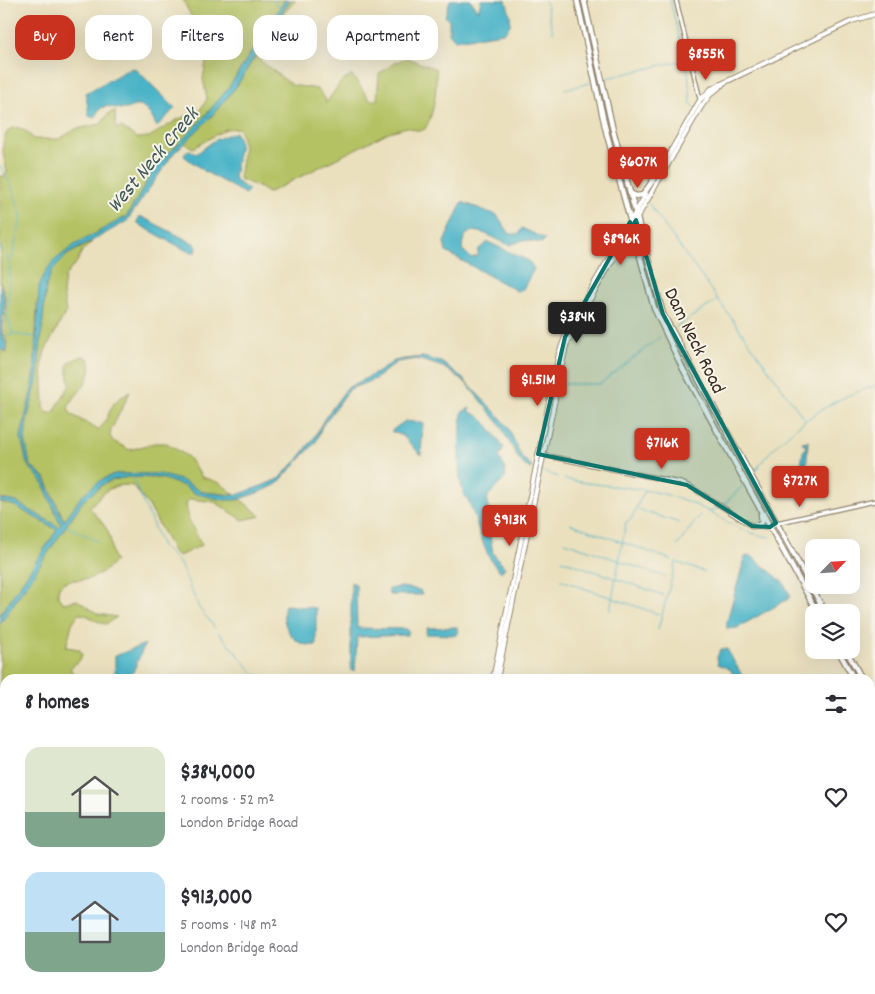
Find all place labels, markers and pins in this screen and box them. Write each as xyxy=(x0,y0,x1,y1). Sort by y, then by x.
pin: $855K xyxy=(671,38,741,81)
pin: $607K xyxy=(603,146,673,189)
pin: $896K xyxy=(586,224,656,266)
pin: $384K xyxy=(542,302,612,344)
pin: $1.51M xyxy=(497,364,579,407)
pin: $716K xyxy=(627,428,697,470)
pin: $727K xyxy=(765,466,835,508)
pin: $913K xyxy=(475,504,545,547)

